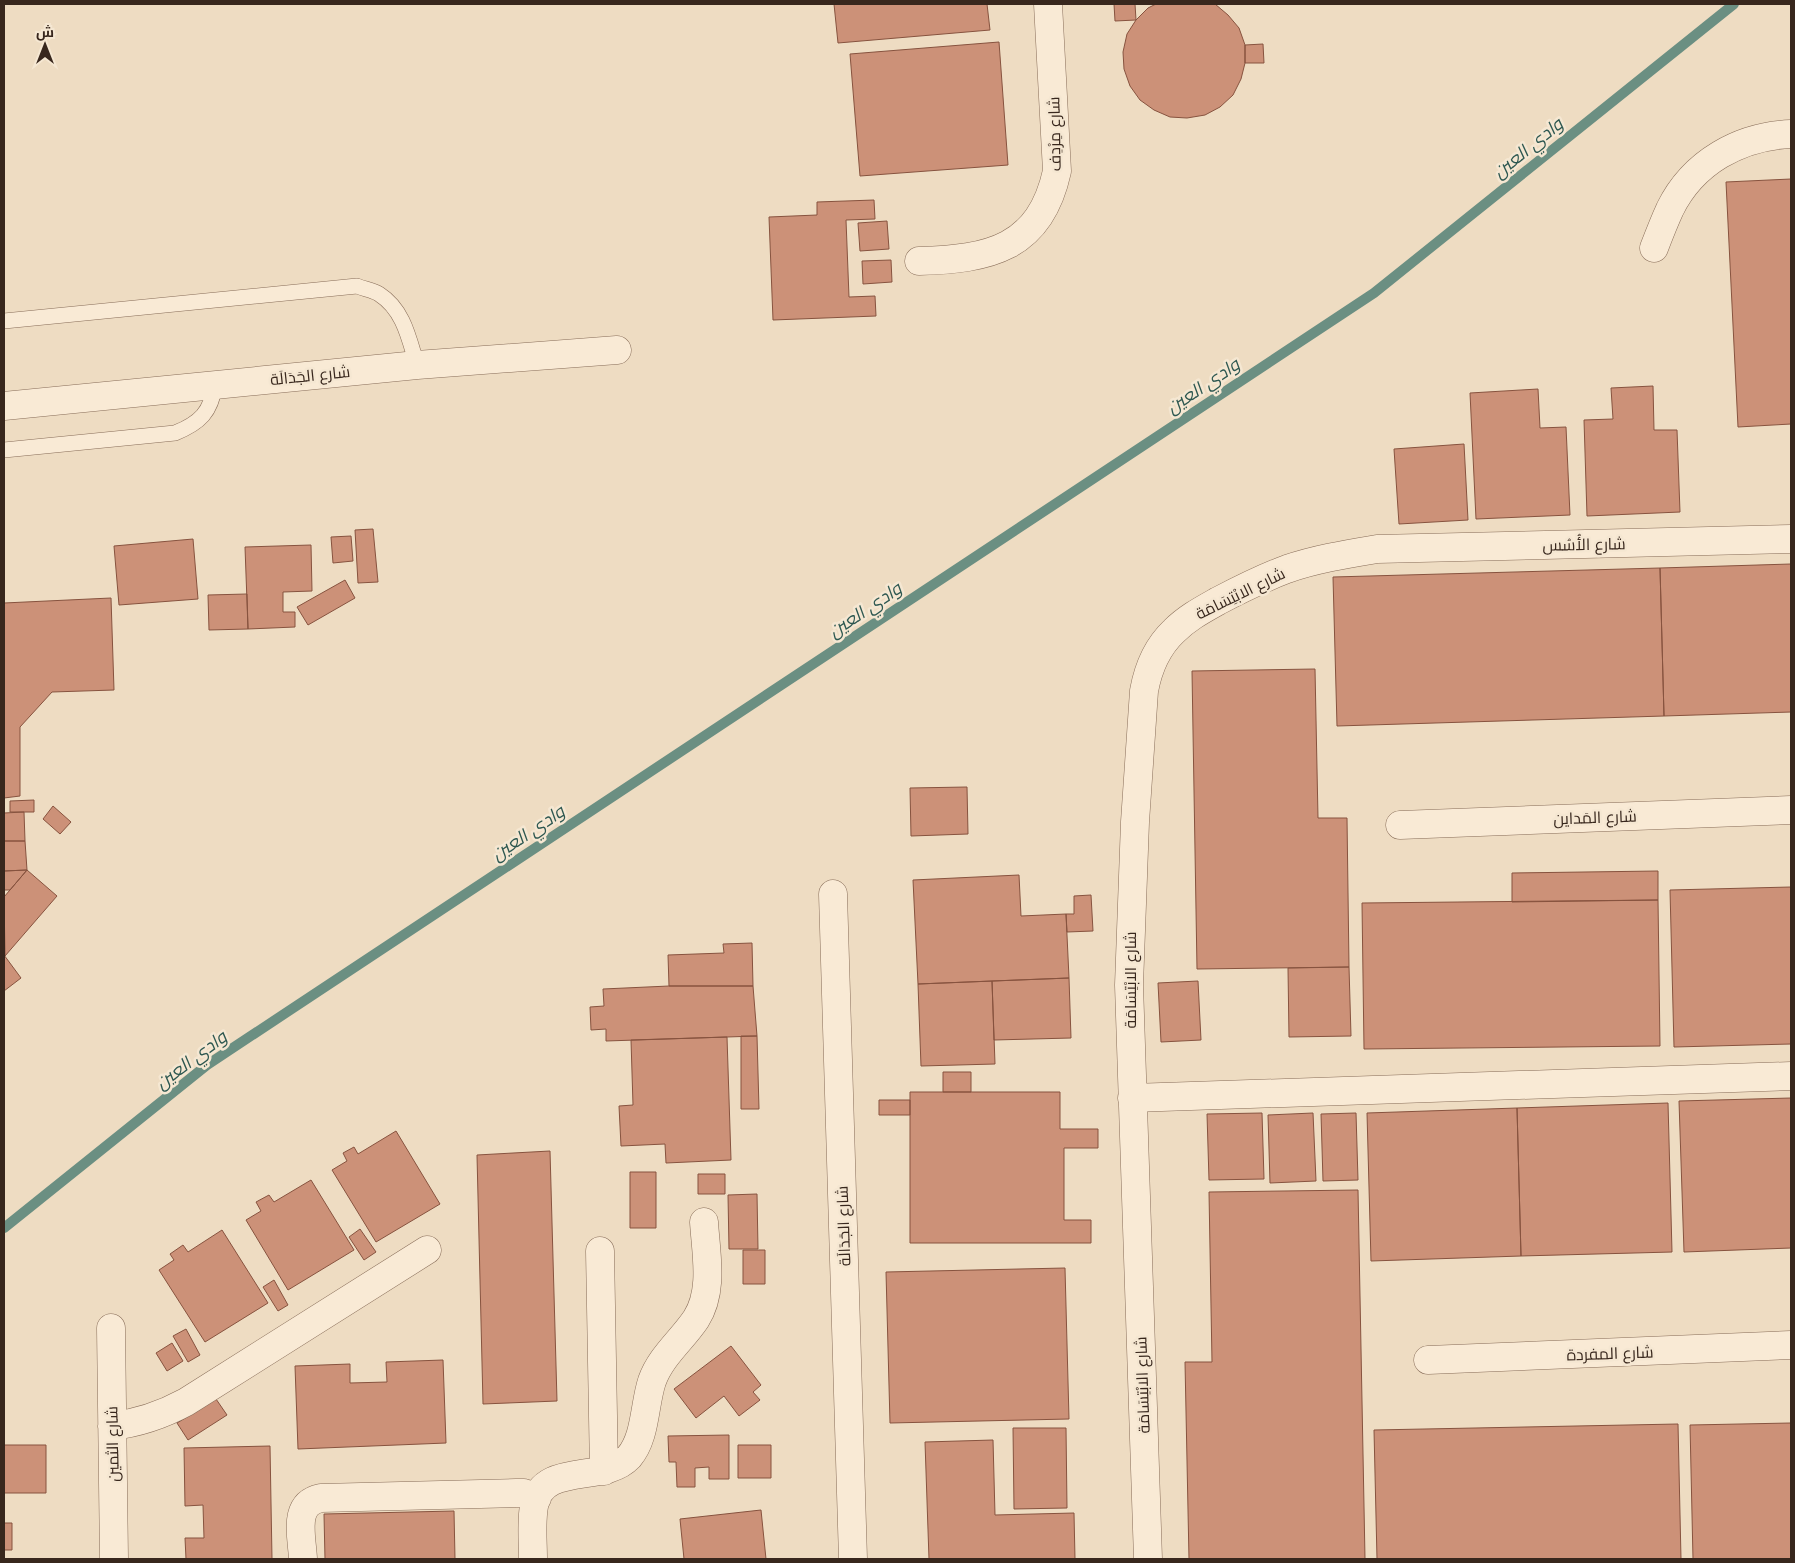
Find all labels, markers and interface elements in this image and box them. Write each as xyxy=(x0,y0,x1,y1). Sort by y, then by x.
north arrow xyxy=(20,20,70,70)
text: ش xyxy=(36,23,54,41)
street label: شارع مِرْدِف xyxy=(1043,96,1067,172)
water label: وادي العين xyxy=(1489,112,1570,185)
water label: وادي العين xyxy=(1162,353,1246,421)
street label: شارع الجَدَالَة xyxy=(269,361,351,391)
street label: شارع الأُسُس xyxy=(1542,533,1626,557)
street label: شارع الابْتِسَامَة xyxy=(1192,563,1289,625)
water label: وادي العين xyxy=(824,577,908,645)
water label: وادي العين xyxy=(487,800,571,868)
street label: شارع المَداين xyxy=(1553,806,1637,830)
street label: شارع الابْتِسَامَة xyxy=(1120,931,1142,1029)
water label: وادي العين xyxy=(151,1025,234,1096)
street label: شارع الجَدَالَة xyxy=(832,1185,856,1267)
street label: شارع الابْتِسَامَة xyxy=(1130,1336,1156,1434)
street label: شارع المفردة xyxy=(1566,1341,1654,1367)
street label: شارع الثمين xyxy=(101,1406,125,1482)

